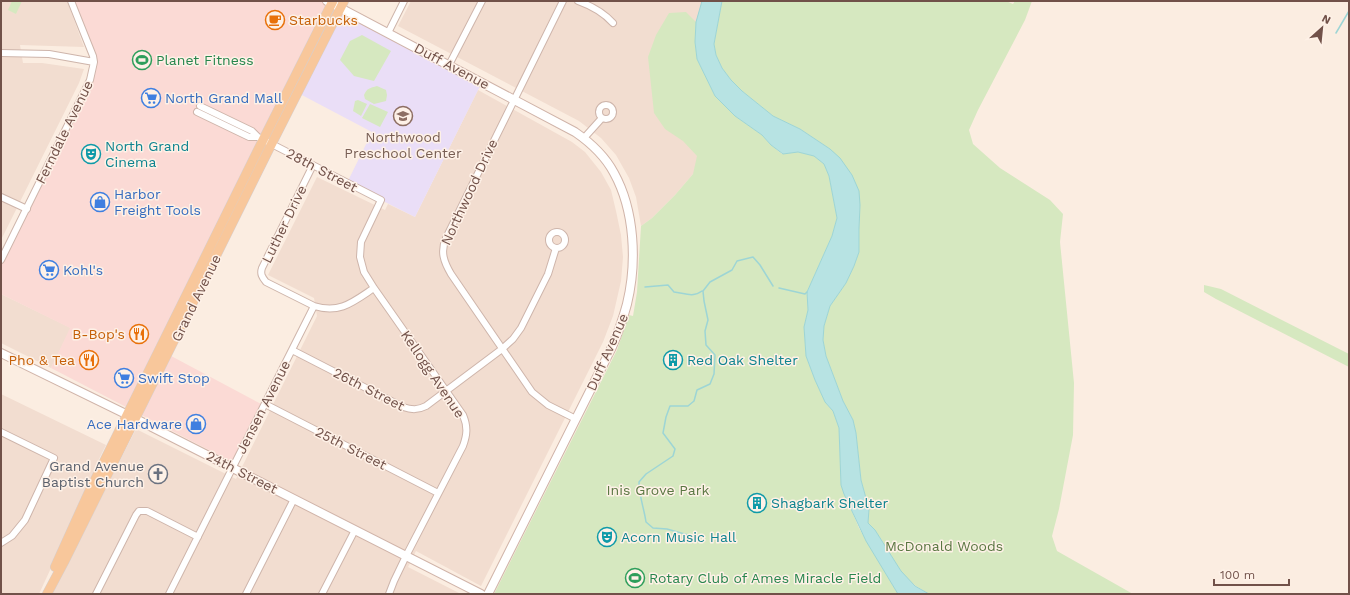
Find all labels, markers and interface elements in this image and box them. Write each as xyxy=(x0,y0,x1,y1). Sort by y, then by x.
north arrow xyxy=(1302,8,1342,48)
cafe icon: Starbucks xyxy=(264,9,286,31)
place label: Starbucks xyxy=(289,12,358,28)
text: N xyxy=(1320,12,1333,27)
street label: Duff Avenue xyxy=(412,39,492,93)
sports icon: Planet Fitness xyxy=(131,49,153,71)
place label: Planet Fitness xyxy=(156,52,254,68)
street label: Ferndale Avenue xyxy=(32,78,96,186)
supermarket icon: North Grand Mall xyxy=(140,87,162,109)
place label: North Grand Mall xyxy=(165,90,283,106)
school or university icon: Northwood Preschool Center xyxy=(392,105,414,127)
place label: Northwood Preschool Center xyxy=(344,129,462,161)
street label: Northwood Drive xyxy=(437,137,501,247)
place label: North Grand Cinema xyxy=(105,138,189,170)
theatre icon: North Grand Cinema xyxy=(80,143,102,165)
street label: 28th Street xyxy=(284,145,360,195)
street label: Luther Drive xyxy=(258,183,310,265)
place label: Harbor Freight Tools xyxy=(114,186,201,218)
shop icon: Harbor Freight Tools xyxy=(89,191,111,213)
street label: Grand Avenue xyxy=(168,252,224,344)
supermarket icon: Kohl's xyxy=(38,259,60,281)
place label: Kohl's xyxy=(63,262,103,278)
street label: Duff Avenue xyxy=(583,311,631,393)
restaurant icon: B-Bop's xyxy=(128,323,150,345)
place label: B-Bop's xyxy=(72,326,125,342)
street label: Kellogg Avenue xyxy=(398,327,468,421)
restaurant icon: Pho & Tea xyxy=(78,349,100,371)
building icon: Red Oak Shelter xyxy=(662,349,684,371)
place label: Pho & Tea xyxy=(9,352,75,368)
place label: Red Oak Shelter xyxy=(687,352,798,368)
street label: Jensen Avenue xyxy=(233,358,293,456)
street label: 26th Street xyxy=(331,364,408,414)
supermarket icon: Swift Stop xyxy=(113,367,135,389)
place label: Swift Stop xyxy=(138,370,210,386)
shop icon: Ace Hardware xyxy=(185,413,207,435)
place label: Ace Hardware xyxy=(87,416,182,432)
street label: 25th Street xyxy=(313,423,389,473)
street label: 24th Street xyxy=(204,447,280,497)
place label: Grand Avenue Baptist Church xyxy=(42,458,144,490)
church icon: Grand Avenue Baptist Church xyxy=(147,463,169,485)
park label: Inis Grove Park xyxy=(607,482,710,498)
building icon: Shagbark Shelter xyxy=(746,492,768,514)
place label: Shagbark Shelter xyxy=(771,495,888,511)
theatre icon: Acorn Music Hall xyxy=(596,526,618,548)
place label: Acorn Music Hall xyxy=(621,529,737,545)
park label: McDonald Woods xyxy=(885,538,1003,554)
scale bar xyxy=(1214,561,1289,587)
sports icon: Rotary Club of Ames Miracle Field xyxy=(624,567,646,589)
text: 100 m xyxy=(1220,568,1255,582)
place label: Rotary Club of Ames Miracle Field xyxy=(649,570,881,586)

